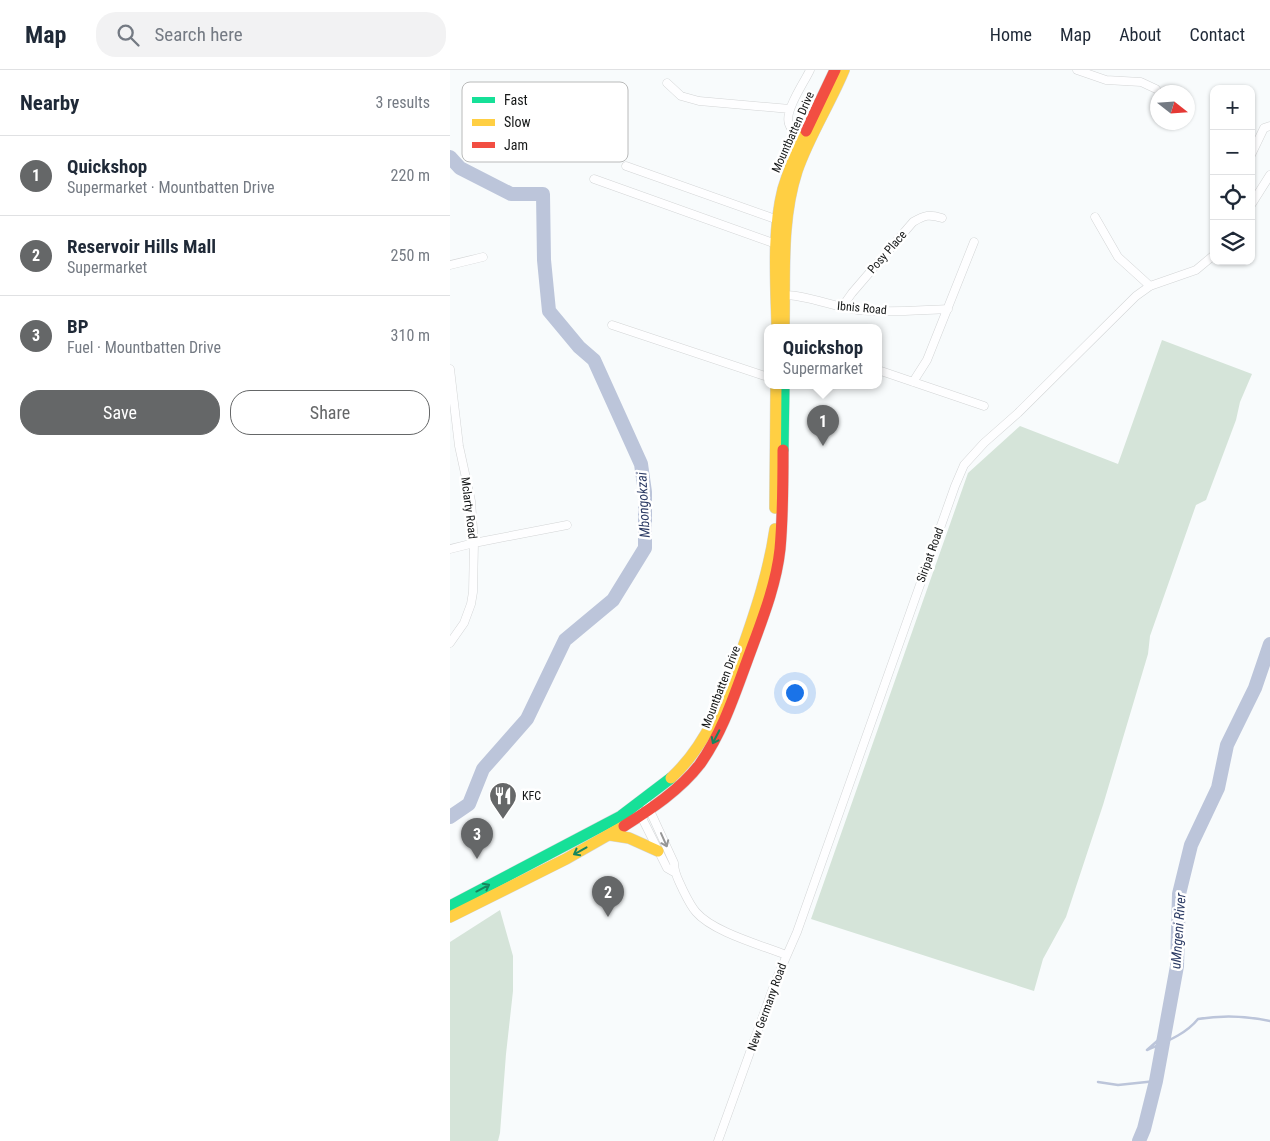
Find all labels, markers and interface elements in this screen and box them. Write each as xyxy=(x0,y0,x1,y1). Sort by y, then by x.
search box xyxy=(96,12,446,57)
text: Map xyxy=(25,21,66,49)
icon: search xyxy=(114,21,142,49)
text: Search here xyxy=(154,23,243,46)
text: Home xyxy=(990,24,1032,45)
text: Map xyxy=(1060,24,1091,45)
text: About xyxy=(1119,24,1161,45)
text: Contact xyxy=(1189,24,1245,45)
legend xyxy=(462,82,628,162)
north arrow xyxy=(1150,85,1195,130)
map controls xyxy=(1210,85,1255,265)
button: + xyxy=(1210,85,1255,130)
street label: Mountbatten Drive xyxy=(769,89,817,175)
text: Nearby xyxy=(20,91,79,115)
text: Fast xyxy=(504,92,528,108)
text: 3 results xyxy=(375,93,430,112)
text: Slow xyxy=(504,114,531,130)
button: − xyxy=(1210,130,1255,175)
text: Jam xyxy=(504,137,528,153)
text: Quickshop xyxy=(67,155,147,178)
text: 1 xyxy=(32,166,40,185)
text: 220 m xyxy=(391,166,430,185)
button: locate xyxy=(1210,175,1255,220)
text: Supermarket · Mountbatten Drive xyxy=(67,178,275,197)
button: layers xyxy=(1210,220,1255,265)
street label: Posy Place xyxy=(865,227,910,276)
text: Reservoir Hills Mall xyxy=(67,235,216,258)
text: 2 xyxy=(32,246,40,265)
text: 250 m xyxy=(391,246,430,265)
text: Supermarket xyxy=(67,258,147,277)
street label: Ibnis Road xyxy=(837,299,887,317)
text: BP xyxy=(67,315,88,338)
popup xyxy=(764,324,882,389)
text: 3 xyxy=(32,326,40,345)
text: 310 m xyxy=(391,326,430,345)
text: Quickshop xyxy=(783,336,863,359)
text: Fuel · Mountbatten Drive xyxy=(67,338,221,357)
text: Supermarket xyxy=(783,359,863,378)
button: Save xyxy=(20,390,220,435)
button: Share xyxy=(230,390,430,435)
pin: 1 xyxy=(807,405,839,446)
water label: Mbongokzai xyxy=(633,471,653,538)
street label: Mclarty Road xyxy=(458,476,480,540)
street label: Siripat Road xyxy=(914,526,946,584)
street label: Mountbatten Drive xyxy=(699,643,743,730)
your location xyxy=(782,680,808,706)
one-way arrow xyxy=(711,729,720,744)
restaurant icon: KFC xyxy=(488,781,518,820)
place label: KFC xyxy=(522,789,541,803)
pin: 3 xyxy=(461,818,493,859)
one-way arrow xyxy=(660,832,670,847)
one-way arrow xyxy=(573,846,588,856)
pin: 2 xyxy=(592,876,624,917)
one-way arrow xyxy=(475,883,490,892)
water label: uMngeni River xyxy=(1167,892,1189,969)
street label: New Germany Road xyxy=(745,961,789,1053)

